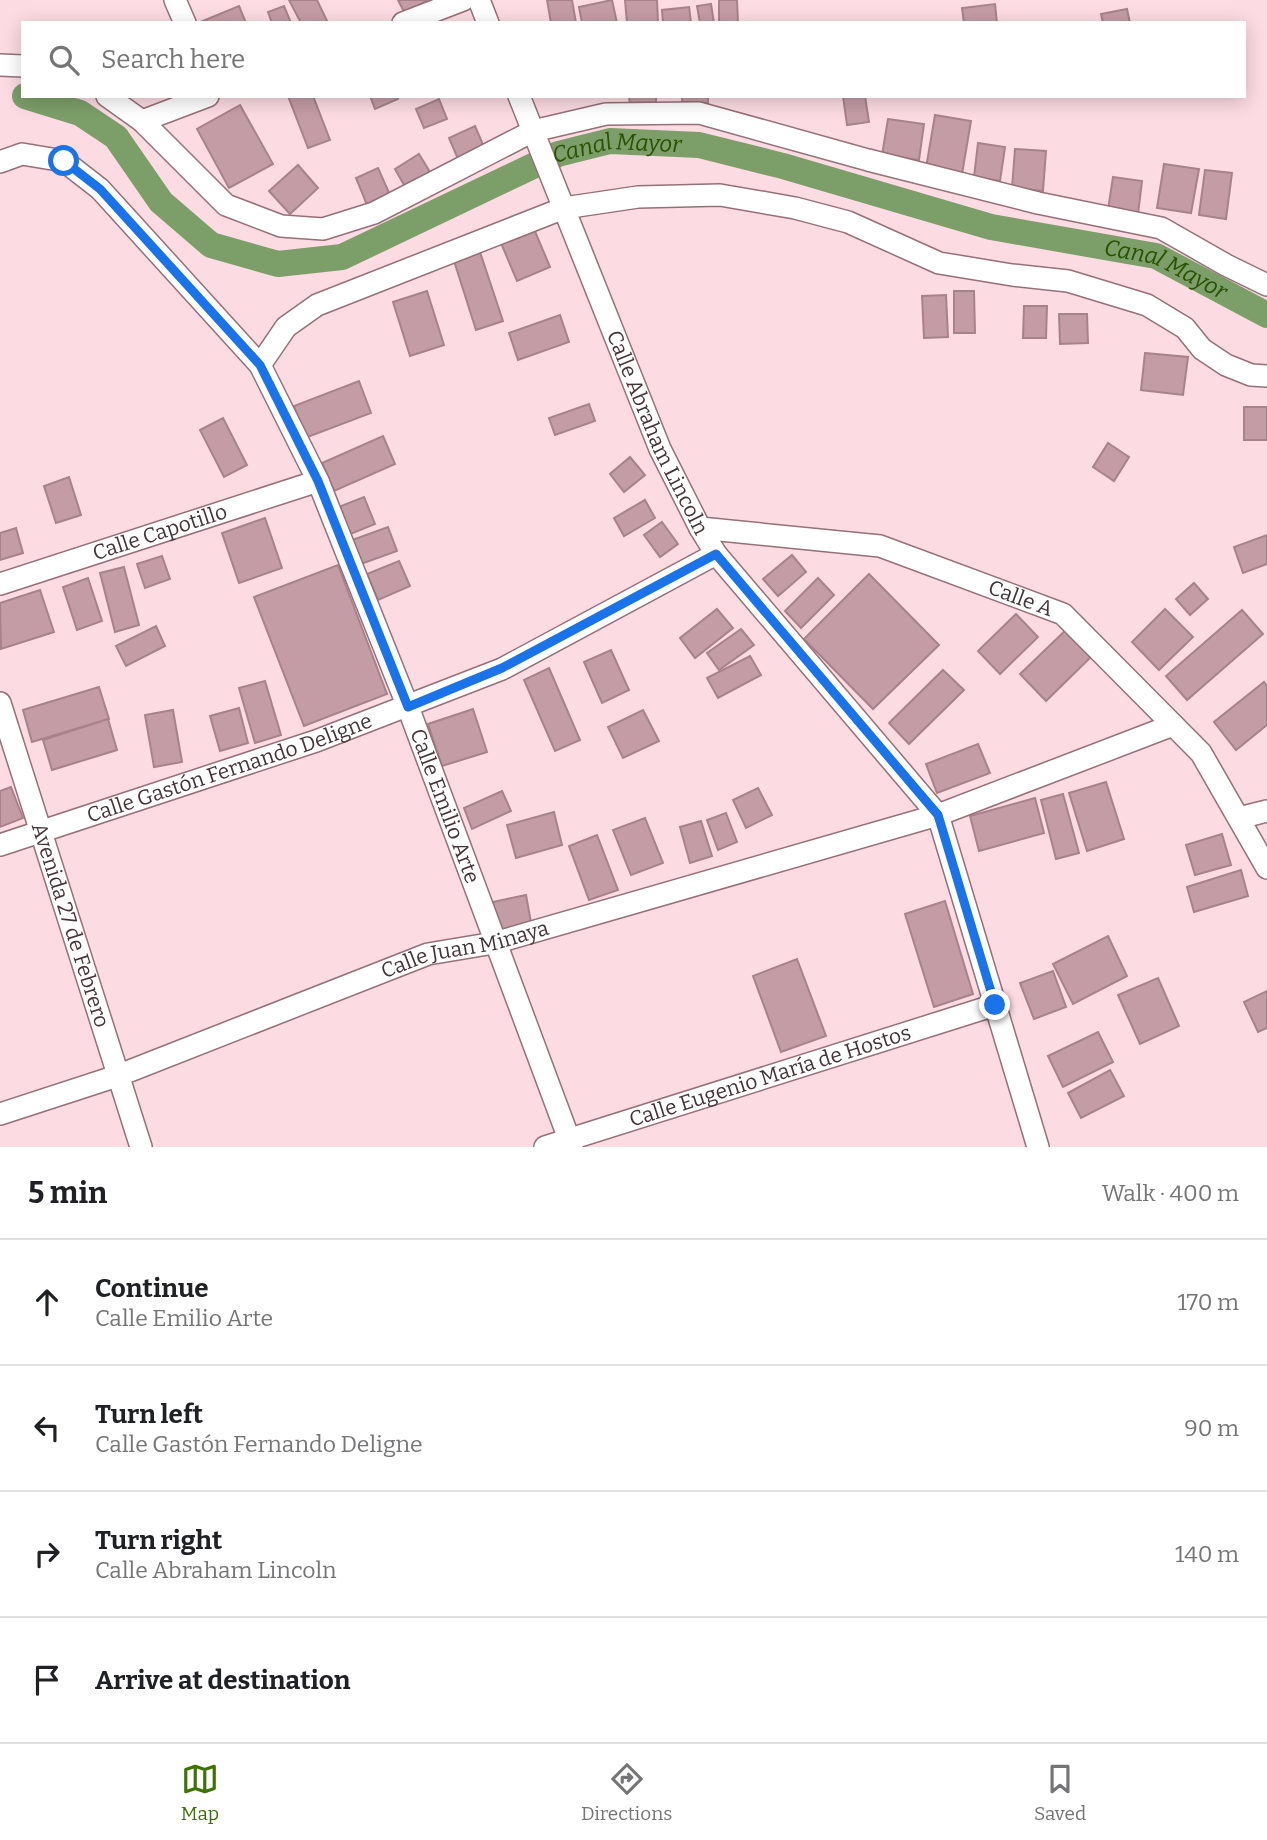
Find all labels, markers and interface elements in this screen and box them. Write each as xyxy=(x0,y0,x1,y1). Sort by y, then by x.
search box xyxy=(21,21,1246,98)
icon: search xyxy=(45,41,83,79)
text: Search here xyxy=(101,44,245,75)
water label: Canal Mayor xyxy=(549,127,684,169)
route start xyxy=(48,145,79,176)
water label: Canal Mayor xyxy=(1102,233,1233,306)
street label: Calle Abraham Lincoln xyxy=(601,327,714,539)
street label: Calle Capotillo xyxy=(89,498,230,566)
street label: Calle A xyxy=(985,574,1057,622)
street label: Calle Gastón Fernando Deligne xyxy=(84,708,376,828)
street label: Calle Emilio Arte xyxy=(404,725,485,887)
street label: Avenida 27 de Febrero xyxy=(26,819,115,1031)
street label: Calle Juan Minaya xyxy=(377,915,552,984)
route end xyxy=(979,989,1010,1020)
street label: Calle Eugenio María de Hostos xyxy=(626,1019,914,1133)
text: 5 min xyxy=(28,1175,107,1211)
text: Walk · 400 m xyxy=(1102,1179,1239,1207)
text: Continue xyxy=(95,1273,209,1304)
icon: ahead xyxy=(28,1283,66,1321)
text: 170 m xyxy=(1177,1288,1239,1316)
text: Calle Emilio Arte xyxy=(95,1304,273,1332)
text: Turn left xyxy=(95,1399,203,1430)
icon: left xyxy=(28,1409,66,1447)
text: 90 m xyxy=(1184,1414,1239,1442)
text: Calle Gastón Fernando Deligne xyxy=(95,1430,423,1458)
text: Turn right xyxy=(95,1525,222,1556)
icon: right xyxy=(28,1535,66,1573)
text: 140 m xyxy=(1175,1540,1239,1568)
text: Calle Abraham Lincoln xyxy=(95,1556,337,1584)
icon: arrive xyxy=(28,1661,66,1699)
text: Arrive at destination xyxy=(95,1665,350,1696)
tab: Map xyxy=(181,1760,219,1825)
tab: Directions xyxy=(581,1760,672,1825)
tab: Saved xyxy=(1034,1760,1086,1825)

